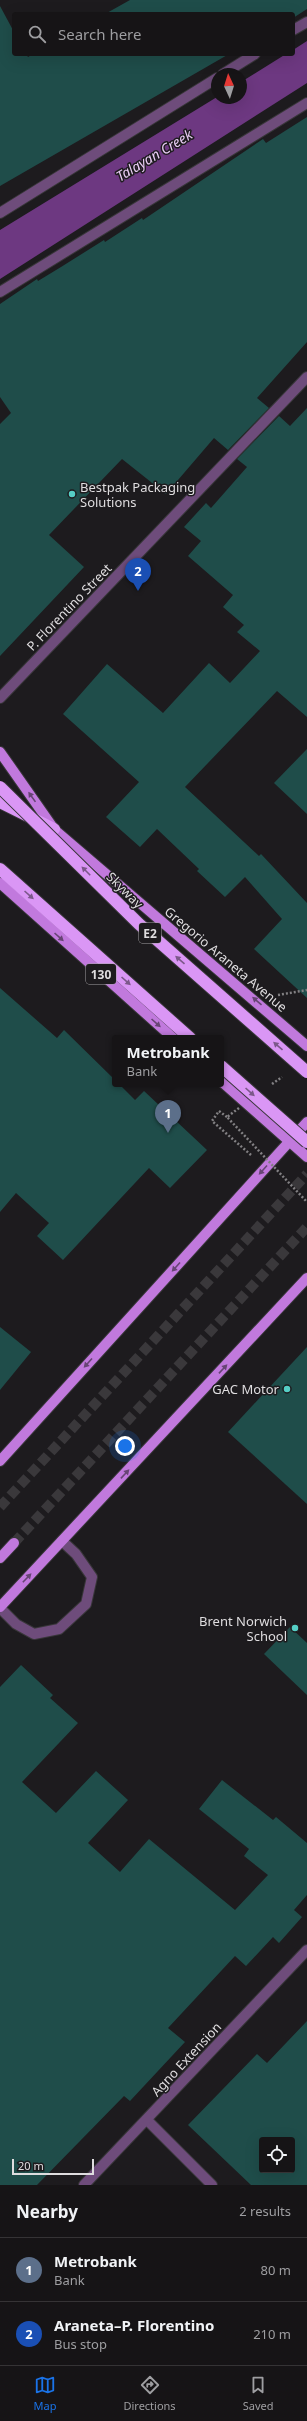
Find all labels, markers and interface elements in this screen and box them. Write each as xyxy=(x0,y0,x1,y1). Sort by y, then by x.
search box xyxy=(12,12,295,56)
icon: search xyxy=(26,23,48,45)
text: Search here xyxy=(58,24,141,44)
north arrow xyxy=(211,68,247,104)
water label: Talayan Creek xyxy=(112,124,197,185)
place label: Bestpak Packaging Solutions xyxy=(80,478,195,511)
marker: Bestpak Packaging Solutions xyxy=(67,489,77,499)
pin: 2 xyxy=(125,558,151,591)
street label: P. Florentino Street xyxy=(23,559,116,655)
one-way arrow xyxy=(28,792,36,803)
one-way arrow xyxy=(81,866,91,876)
street label: Skyway xyxy=(103,868,147,912)
one-way arrow xyxy=(24,890,34,899)
street label: Gregorio Araneta Avenue xyxy=(161,902,291,1016)
road number: E2 xyxy=(139,923,161,943)
one-way arrow xyxy=(54,932,64,941)
one-way arrow xyxy=(175,955,185,965)
road number: 130 xyxy=(86,964,116,984)
one-way arrow xyxy=(121,977,131,986)
one-way arrow xyxy=(252,997,262,1006)
one-way arrow xyxy=(151,1018,161,1028)
popup xyxy=(112,1035,224,1087)
text: Metrobank xyxy=(127,1042,209,1062)
one-way arrow xyxy=(273,1042,282,1051)
text: Bank xyxy=(127,1062,157,1080)
one-way arrow xyxy=(245,1087,255,1096)
pin: 1 xyxy=(155,1100,181,1133)
one-way arrow xyxy=(258,1165,267,1176)
one-way arrow xyxy=(171,1262,180,1272)
one-way arrow xyxy=(84,1358,93,1369)
one-way arrow xyxy=(218,1364,227,1374)
place label: GAC Motor xyxy=(212,1380,280,1398)
marker: GAC Motor xyxy=(282,1384,292,1394)
your location xyxy=(115,1436,135,1456)
one-way arrow xyxy=(120,1469,129,1480)
one-way arrow xyxy=(22,1573,32,1583)
place label: Brent Norwich School xyxy=(199,1612,287,1645)
marker: Brent Norwich School xyxy=(290,1623,300,1633)
street label: Agno Extension xyxy=(147,2018,225,2100)
map controls xyxy=(259,2137,295,2173)
button: locate xyxy=(259,2137,295,2173)
scale bar xyxy=(12,2157,94,2176)
text: 20 m xyxy=(18,2158,44,2173)
text: Nearby xyxy=(16,2200,78,2223)
text: 2 results xyxy=(239,2202,291,2220)
text: Metrobank xyxy=(54,2251,137,2271)
text: 1 xyxy=(25,2261,33,2279)
text: 80 m xyxy=(261,2261,291,2279)
text: Bank xyxy=(54,2271,85,2289)
text: Araneta–P. Florentino xyxy=(54,2315,214,2335)
text: 2 xyxy=(25,2325,33,2343)
text: 210 m xyxy=(253,2325,291,2343)
text: Bus stop xyxy=(54,2335,107,2353)
tab: Map xyxy=(34,2374,56,2413)
tab: Directions xyxy=(123,2374,176,2413)
tab: Saved xyxy=(243,2374,273,2413)

